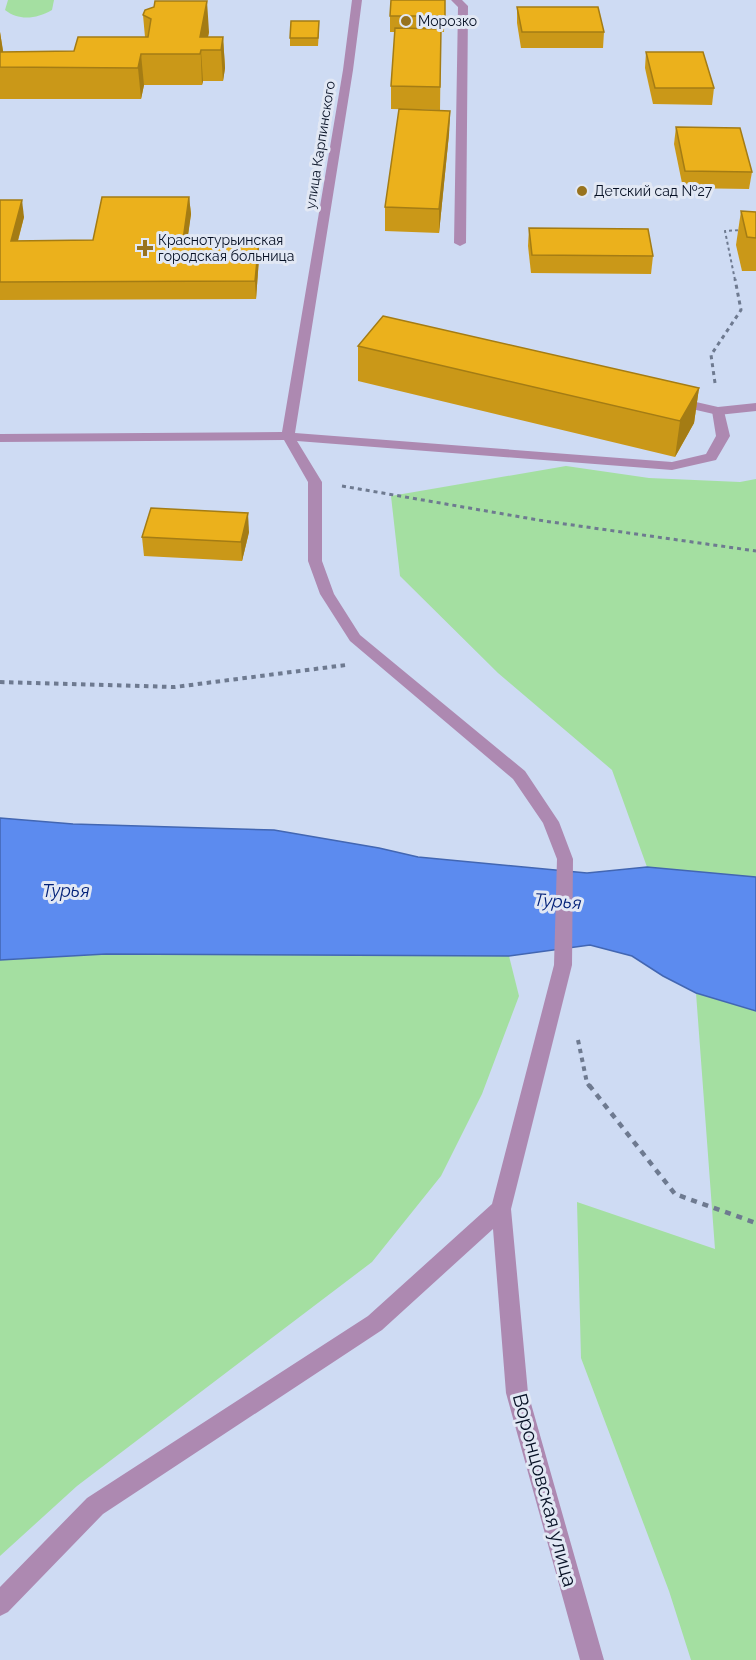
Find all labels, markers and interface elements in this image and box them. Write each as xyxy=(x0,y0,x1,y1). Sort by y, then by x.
place label: Морозко xyxy=(418,13,477,29)
marker: Морозко xyxy=(399,14,413,28)
street label: улица Карпинского xyxy=(302,80,338,210)
place label: Детский сад №27 xyxy=(594,183,713,199)
marker: Детский сад №27 xyxy=(575,184,589,198)
place label: Краснотурьинская городская больница xyxy=(158,232,294,264)
marker: Краснотурьинская городская больница xyxy=(136,239,154,257)
water label: Турья xyxy=(42,880,90,901)
water label: Турья xyxy=(534,889,583,913)
street label: Воронцовская улица xyxy=(508,1391,582,1589)

